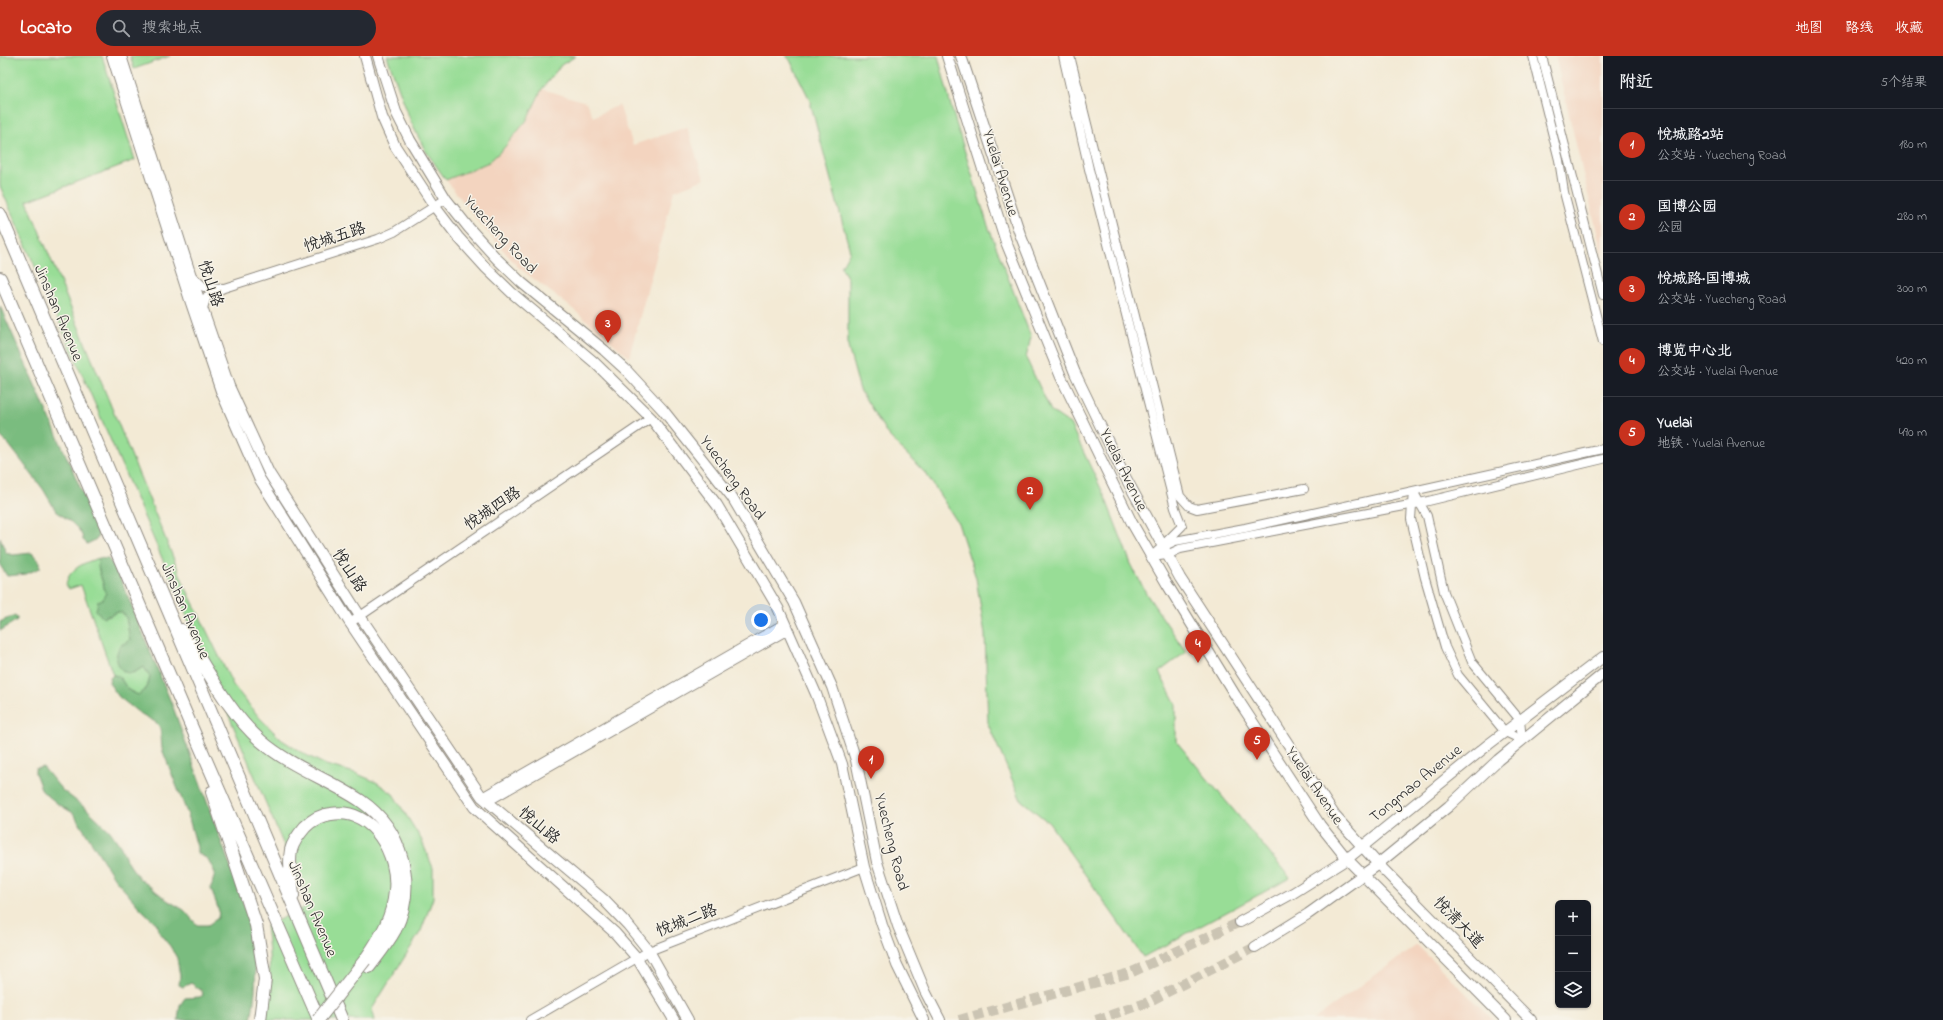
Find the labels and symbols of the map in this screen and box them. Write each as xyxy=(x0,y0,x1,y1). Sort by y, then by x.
street label: Yuelai Avenue xyxy=(975,127,1025,220)
street label: Yuecheng Road xyxy=(457,190,543,280)
street label: 悦城五路 xyxy=(301,217,369,259)
street label: 悦山路 xyxy=(191,257,229,311)
street label: Jinshan Avenue xyxy=(27,261,89,366)
pin: 3 xyxy=(595,310,621,343)
street label: Yuelai Avenue xyxy=(1093,424,1154,516)
street label: Yuecheng Road xyxy=(693,431,771,525)
pin: 2 xyxy=(1017,477,1043,510)
street label: 悦城四路 xyxy=(460,481,526,537)
street label: 悦山路 xyxy=(326,544,372,598)
street label: Jinshan Avenue xyxy=(154,559,216,664)
your location xyxy=(751,610,771,630)
pin: 4 xyxy=(1185,630,1211,663)
pin: 5 xyxy=(1244,727,1270,760)
street label: Tongmao Avenue xyxy=(1364,739,1468,829)
street label: Yuelai Avenue xyxy=(1279,742,1349,831)
pin: 1 xyxy=(858,746,884,779)
street label: Yuecheng Road xyxy=(867,791,915,893)
street label: 悦山路 xyxy=(513,801,565,851)
street label: Jinshan Avenue xyxy=(281,857,343,962)
street label: 悦清大道 xyxy=(1427,892,1489,954)
street label: 悦城二路 xyxy=(653,898,721,944)

